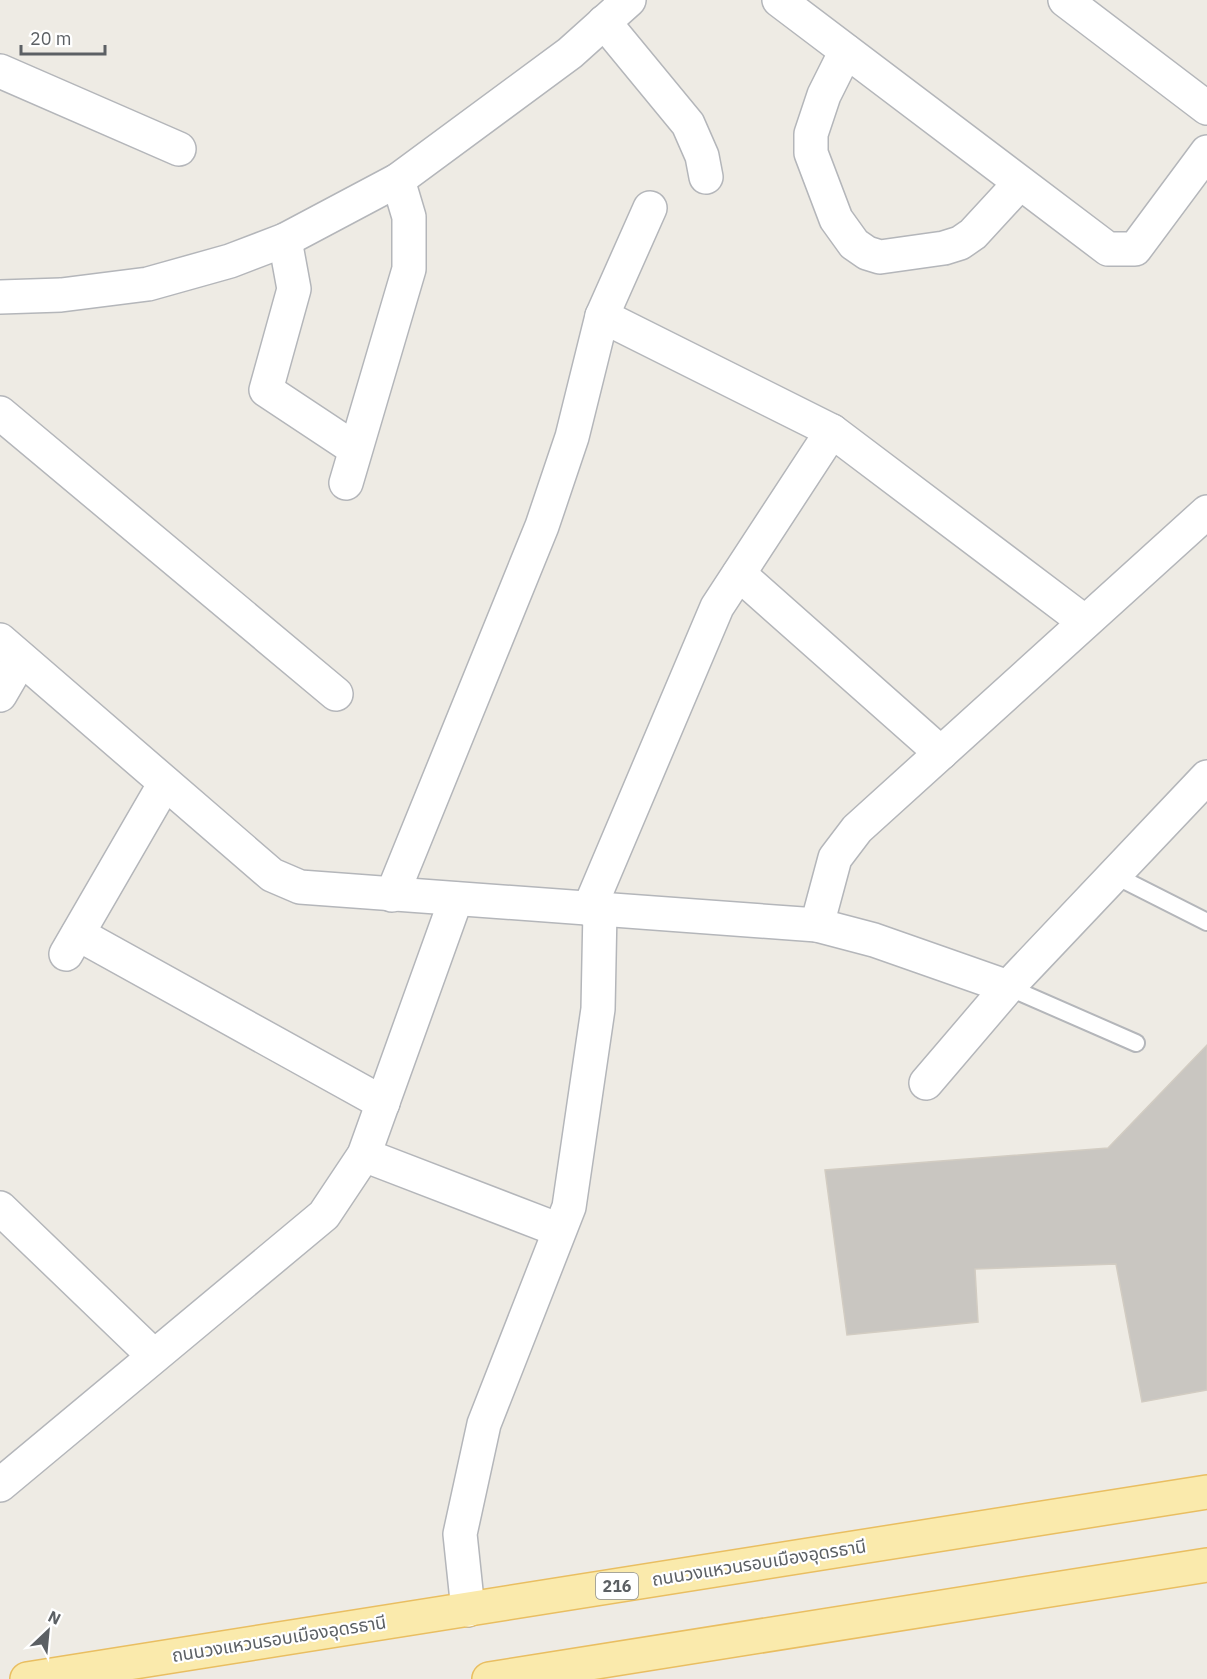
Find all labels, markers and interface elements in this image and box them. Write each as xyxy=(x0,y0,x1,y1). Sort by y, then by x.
scale bar xyxy=(21,18,105,56)
text: 20 m xyxy=(30,27,72,50)
street label: ถนนวงแหวนรอบเมืองอุดรธานี xyxy=(650,1534,868,1591)
road number: 216 xyxy=(596,1573,638,1599)
north arrow xyxy=(18,1601,78,1661)
text: N xyxy=(45,1606,64,1629)
street label: ถนนวงแหวนรอบเมืองอุดรธานี xyxy=(170,1610,388,1667)

